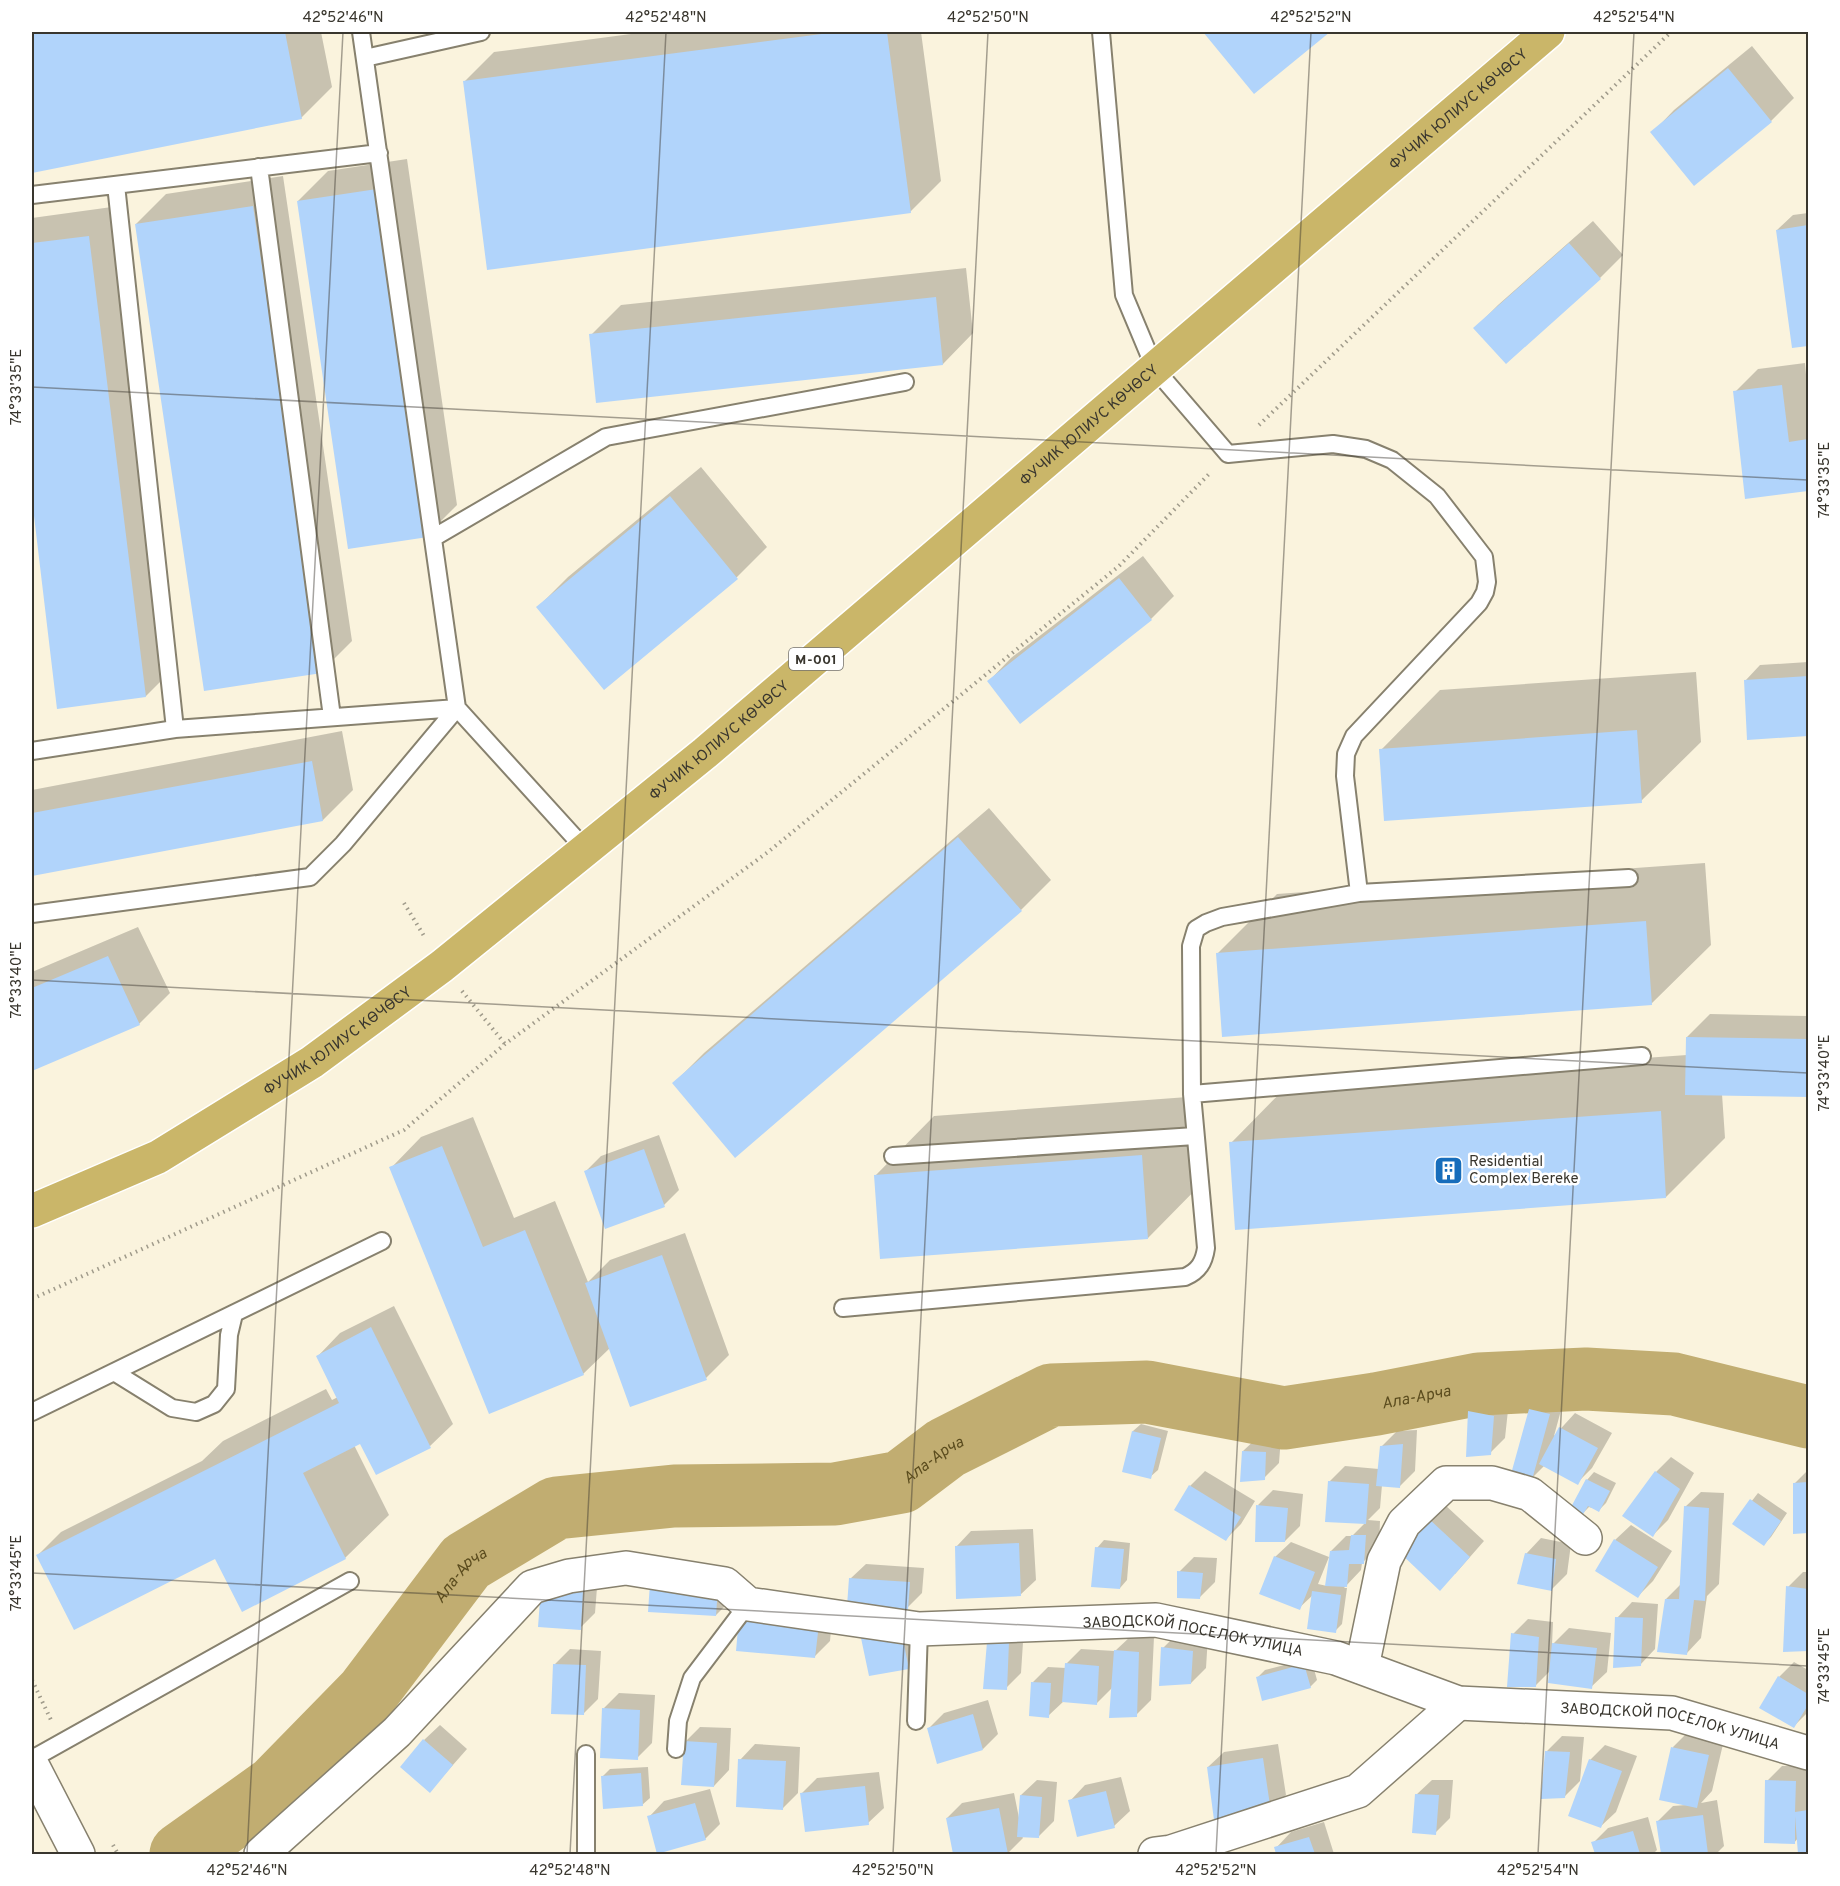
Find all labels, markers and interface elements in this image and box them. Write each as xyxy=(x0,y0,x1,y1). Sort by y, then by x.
text: 42°52'46"N xyxy=(302,9,384,28)
text: 42°52'48"N xyxy=(625,9,707,28)
text: 42°52'50"N xyxy=(947,9,1029,28)
text: 42°52'52"N xyxy=(1270,9,1352,28)
text: 42°52'54"N xyxy=(1593,9,1675,28)
street label: ФУЧИК ЮЛИУС КӨЧӨСҮ xyxy=(1386,45,1533,175)
text: 74°33'35"E xyxy=(8,349,27,425)
street label: ФУЧИК ЮЛИУС КӨЧӨСҮ xyxy=(1016,361,1163,491)
text: 74°33'35"E xyxy=(1816,442,1835,518)
road number: М-001 xyxy=(789,648,843,670)
street label: ФУЧИК ЮЛИУС КӨЧӨСҮ xyxy=(646,677,794,805)
text: 74°33'40"E xyxy=(8,941,27,1019)
street label: ФУЧИК ЮЛИУС КӨЧӨСҮ xyxy=(261,983,417,1101)
text: 74°33'40"E xyxy=(1816,1034,1835,1112)
place label: Residential Complex Bereke xyxy=(1469,1153,1579,1189)
building icon: Residential Complex Bereke xyxy=(1432,1154,1464,1186)
water label: Ала-Арча xyxy=(1380,1382,1453,1415)
water label: Ала-Арча xyxy=(900,1433,968,1489)
text: 74°33'45"E xyxy=(8,1535,27,1611)
water label: Ала-Арча xyxy=(431,1544,492,1608)
street label: ЗАВОДСКОЙ ПОСЕЛОК УЛИЦА xyxy=(1082,1612,1305,1662)
text: 74°33'45"E xyxy=(1816,1628,1835,1704)
street label: ЗАВОДСКОЙ ПОСЕЛОК УЛИЦА xyxy=(1560,1700,1782,1755)
text: 42°52'46"N xyxy=(206,1862,288,1881)
text: 42°52'48"N xyxy=(529,1862,611,1881)
text: 42°52'50"N xyxy=(852,1862,934,1881)
text: 42°52'52"N xyxy=(1175,1862,1257,1881)
text: 42°52'54"N xyxy=(1497,1862,1579,1881)

